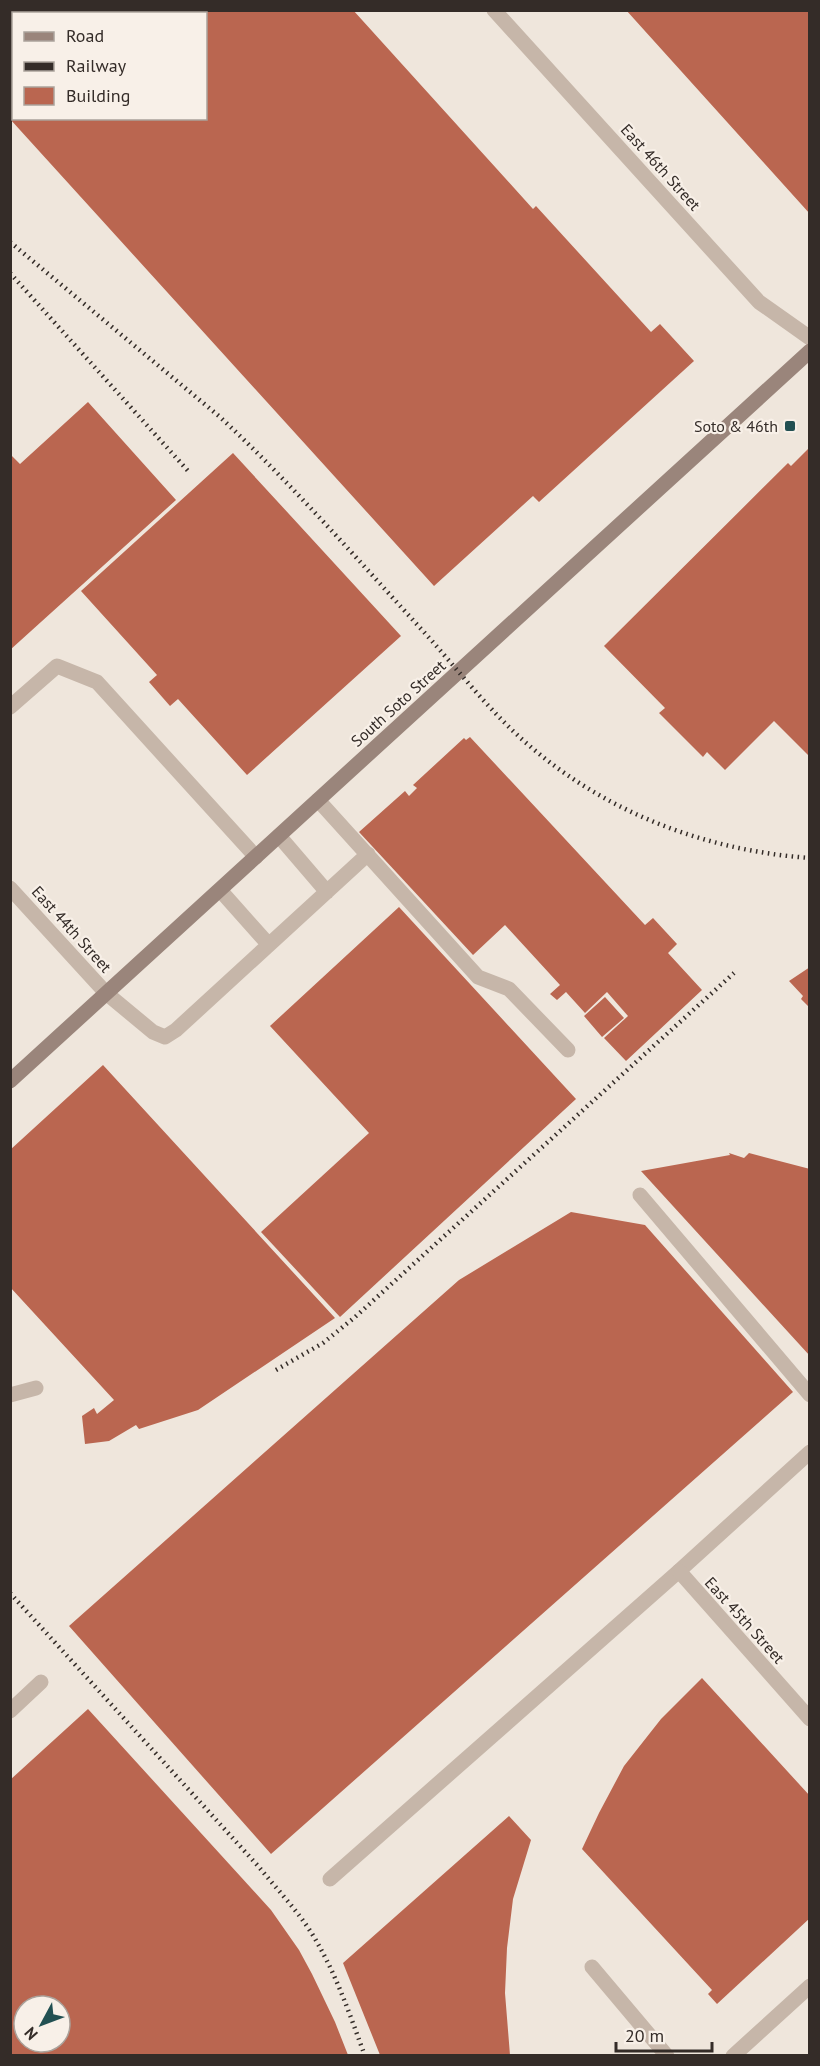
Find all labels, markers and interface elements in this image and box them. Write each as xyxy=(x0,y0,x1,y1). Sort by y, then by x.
legend xyxy=(12,12,207,120)
text: Road xyxy=(66,24,104,47)
text: Railway xyxy=(66,54,127,77)
text: Building xyxy=(66,84,130,107)
street label: East 46th Street xyxy=(617,120,706,215)
place label: Soto & 46th xyxy=(694,416,778,436)
marker: Soto & 46th xyxy=(783,419,797,433)
street label: South Soto Street xyxy=(347,655,450,751)
street label: East 44th Street xyxy=(28,882,117,977)
street label: East 45th Street xyxy=(701,1573,790,1668)
north arrow xyxy=(12,1994,72,2054)
scale bar xyxy=(616,2015,712,2053)
text: N xyxy=(20,2023,42,2044)
text: 20 m xyxy=(625,2024,664,2047)

